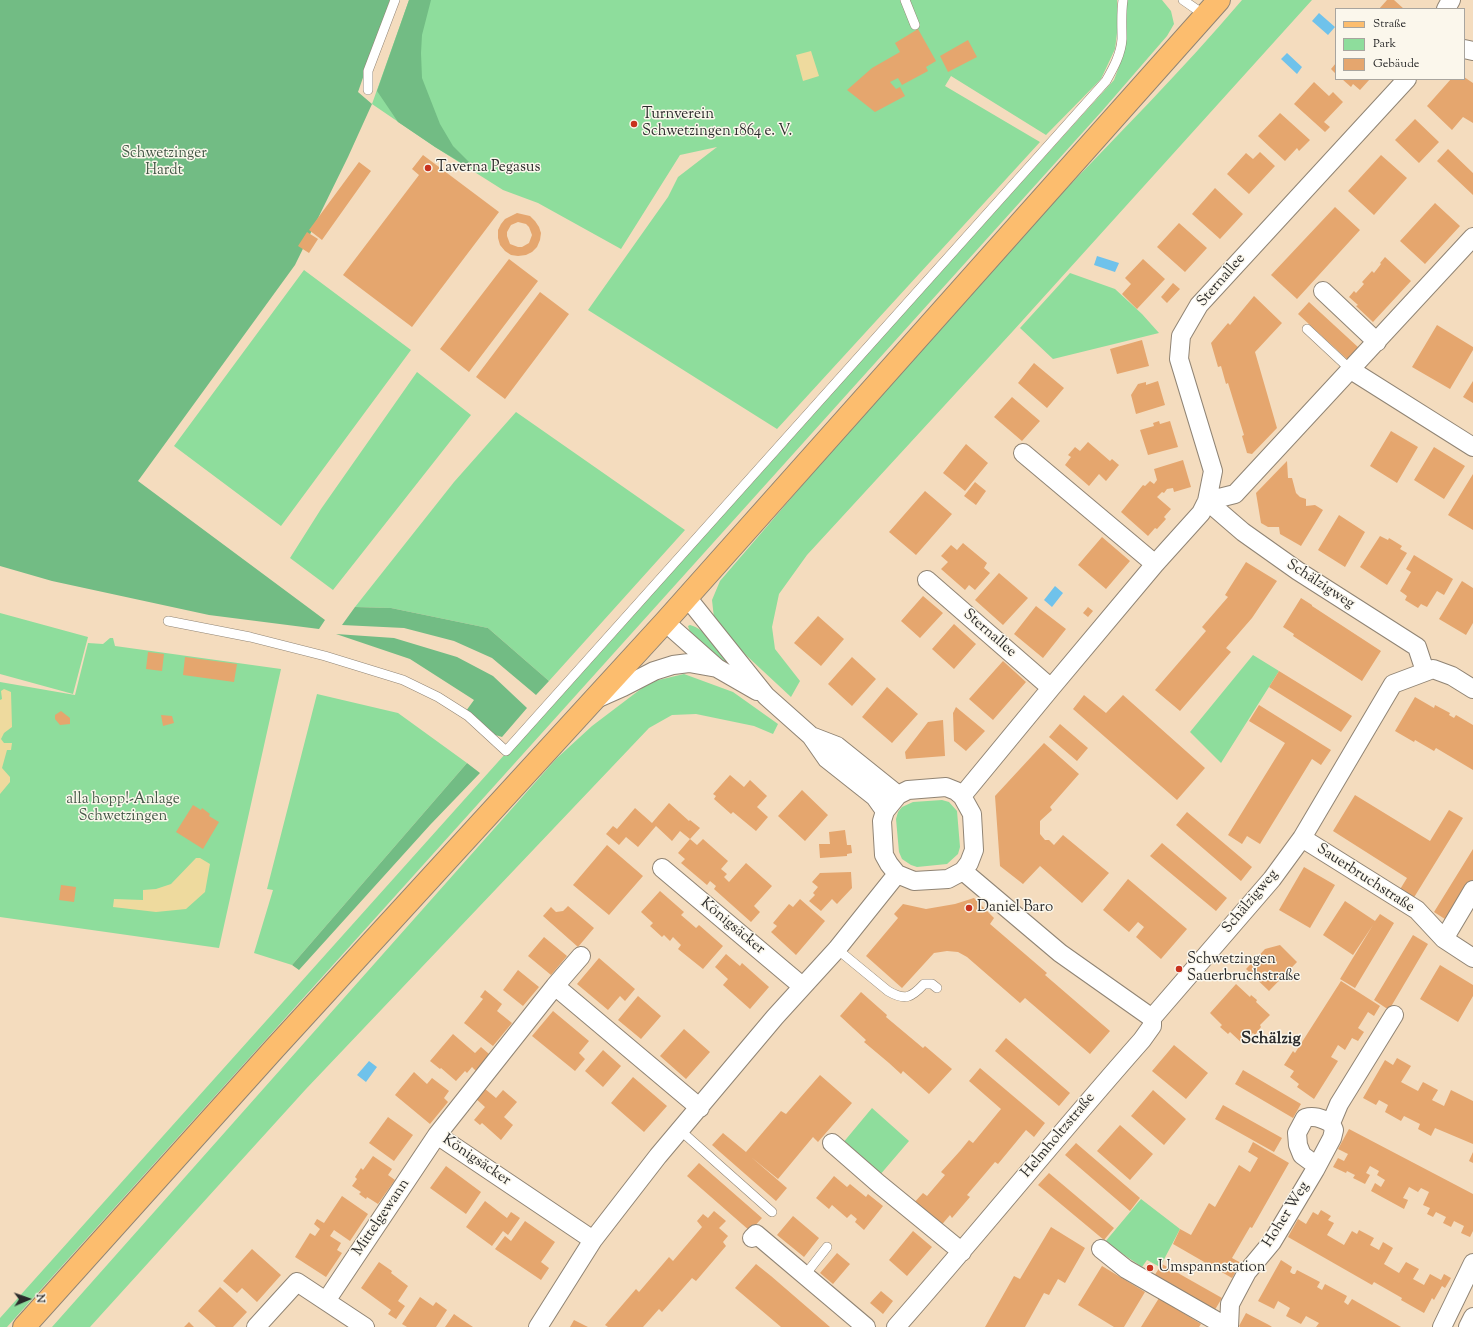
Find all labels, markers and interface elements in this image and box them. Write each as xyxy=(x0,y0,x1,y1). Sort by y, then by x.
legend xyxy=(1335,8,1465,80)
text: Straße xyxy=(1373,15,1406,33)
text: Park xyxy=(1373,35,1396,53)
text: Gebäude xyxy=(1373,55,1419,73)
place label: Turnverein Schwetzingen 1864 e. V. xyxy=(642,106,792,141)
marker: Turnverein Schwetzingen 1864 e. V. xyxy=(629,119,639,129)
park label: Schwetzinger Hardt xyxy=(121,145,207,180)
place label: Taverna Pegasus xyxy=(436,159,540,177)
marker: Taverna Pegasus xyxy=(423,163,433,173)
street label: Sternallee xyxy=(1194,251,1250,311)
street label: Schälzigweg xyxy=(1282,556,1358,614)
street label: Sternallee xyxy=(959,606,1019,662)
park label: alla hopp!-Anlage Schwetzingen xyxy=(66,791,180,826)
street label: Sauerbruchstraße xyxy=(1313,841,1417,917)
street label: Schälzigweg xyxy=(1219,866,1283,938)
street label: Königsäcker xyxy=(696,895,768,959)
place label: Daniel Baro xyxy=(977,899,1053,917)
marker: Daniel Baro xyxy=(964,903,974,913)
place label: Schwetzingen Sauerbruchstraße xyxy=(1187,951,1300,986)
marker: Schwetzingen Sauerbruchstraße xyxy=(1174,964,1184,974)
district label: Schälzig xyxy=(1241,1030,1301,1050)
street label: Helmholtzstraße xyxy=(1018,1090,1100,1182)
street label: Königsäcker xyxy=(438,1132,514,1190)
street label: Mittelgewann xyxy=(350,1176,414,1260)
street label: Hoher Weg xyxy=(1260,1179,1314,1251)
place label: Umspannstation xyxy=(1158,1259,1266,1277)
marker: Umspannstation xyxy=(1145,1263,1155,1273)
north arrow xyxy=(8,1279,48,1319)
text: N xyxy=(32,1294,48,1303)

